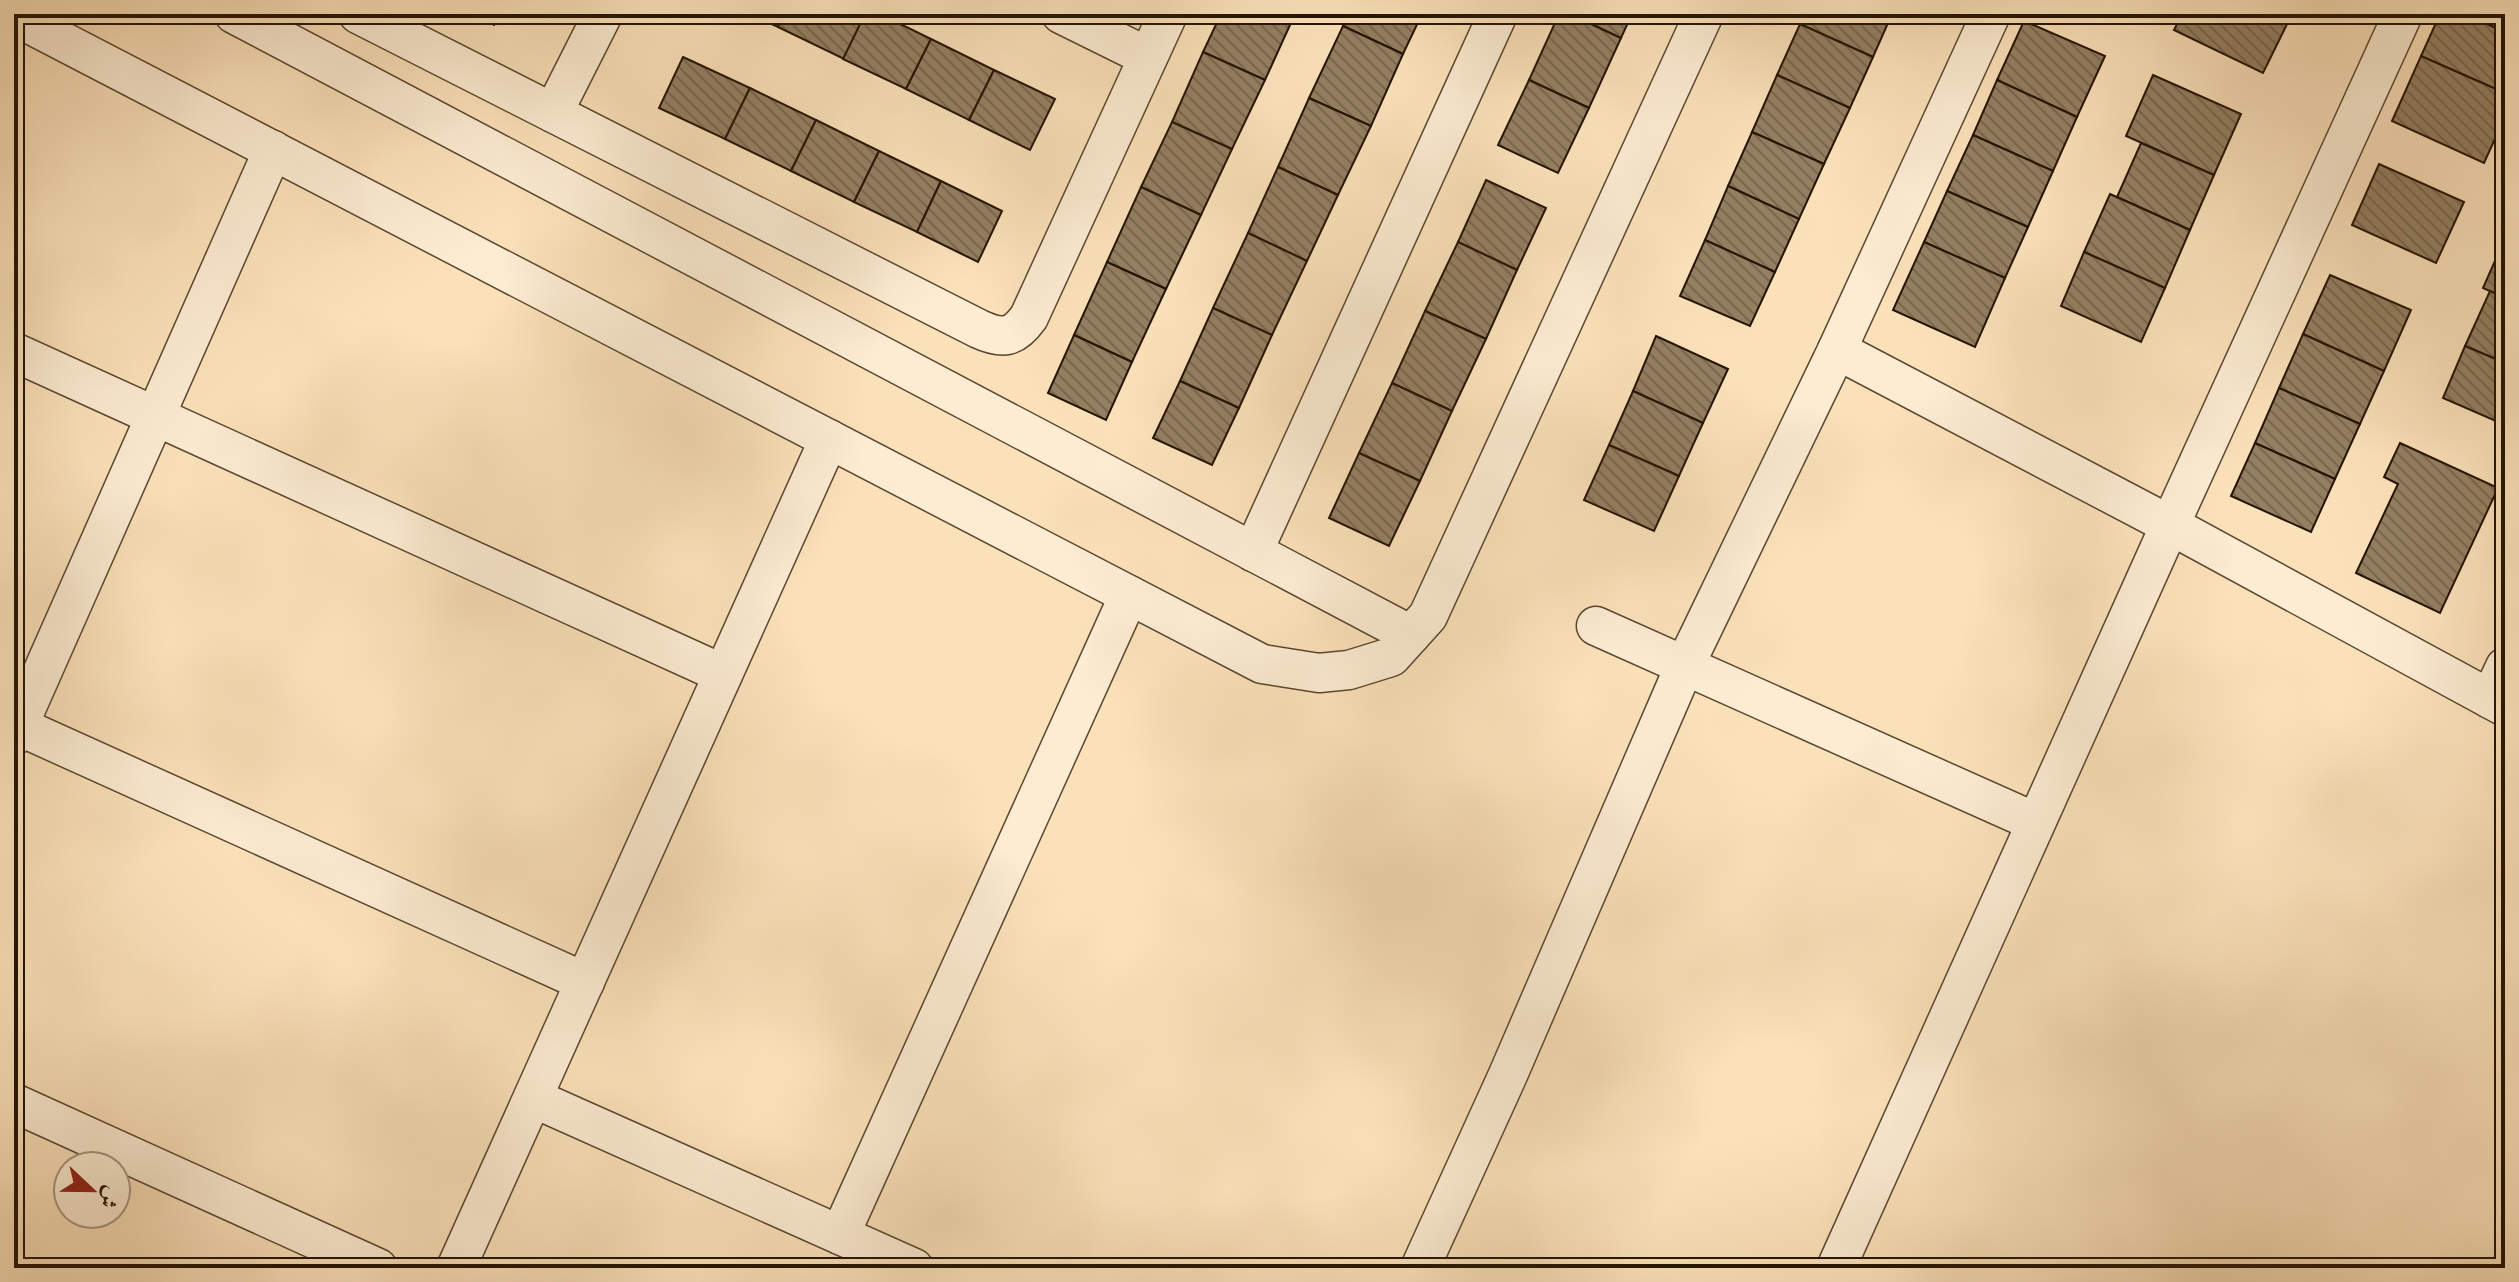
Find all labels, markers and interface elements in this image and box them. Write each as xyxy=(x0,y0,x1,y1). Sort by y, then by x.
north arrow xyxy=(52,1150,132,1230)
text: ش xyxy=(92,1181,128,1213)

